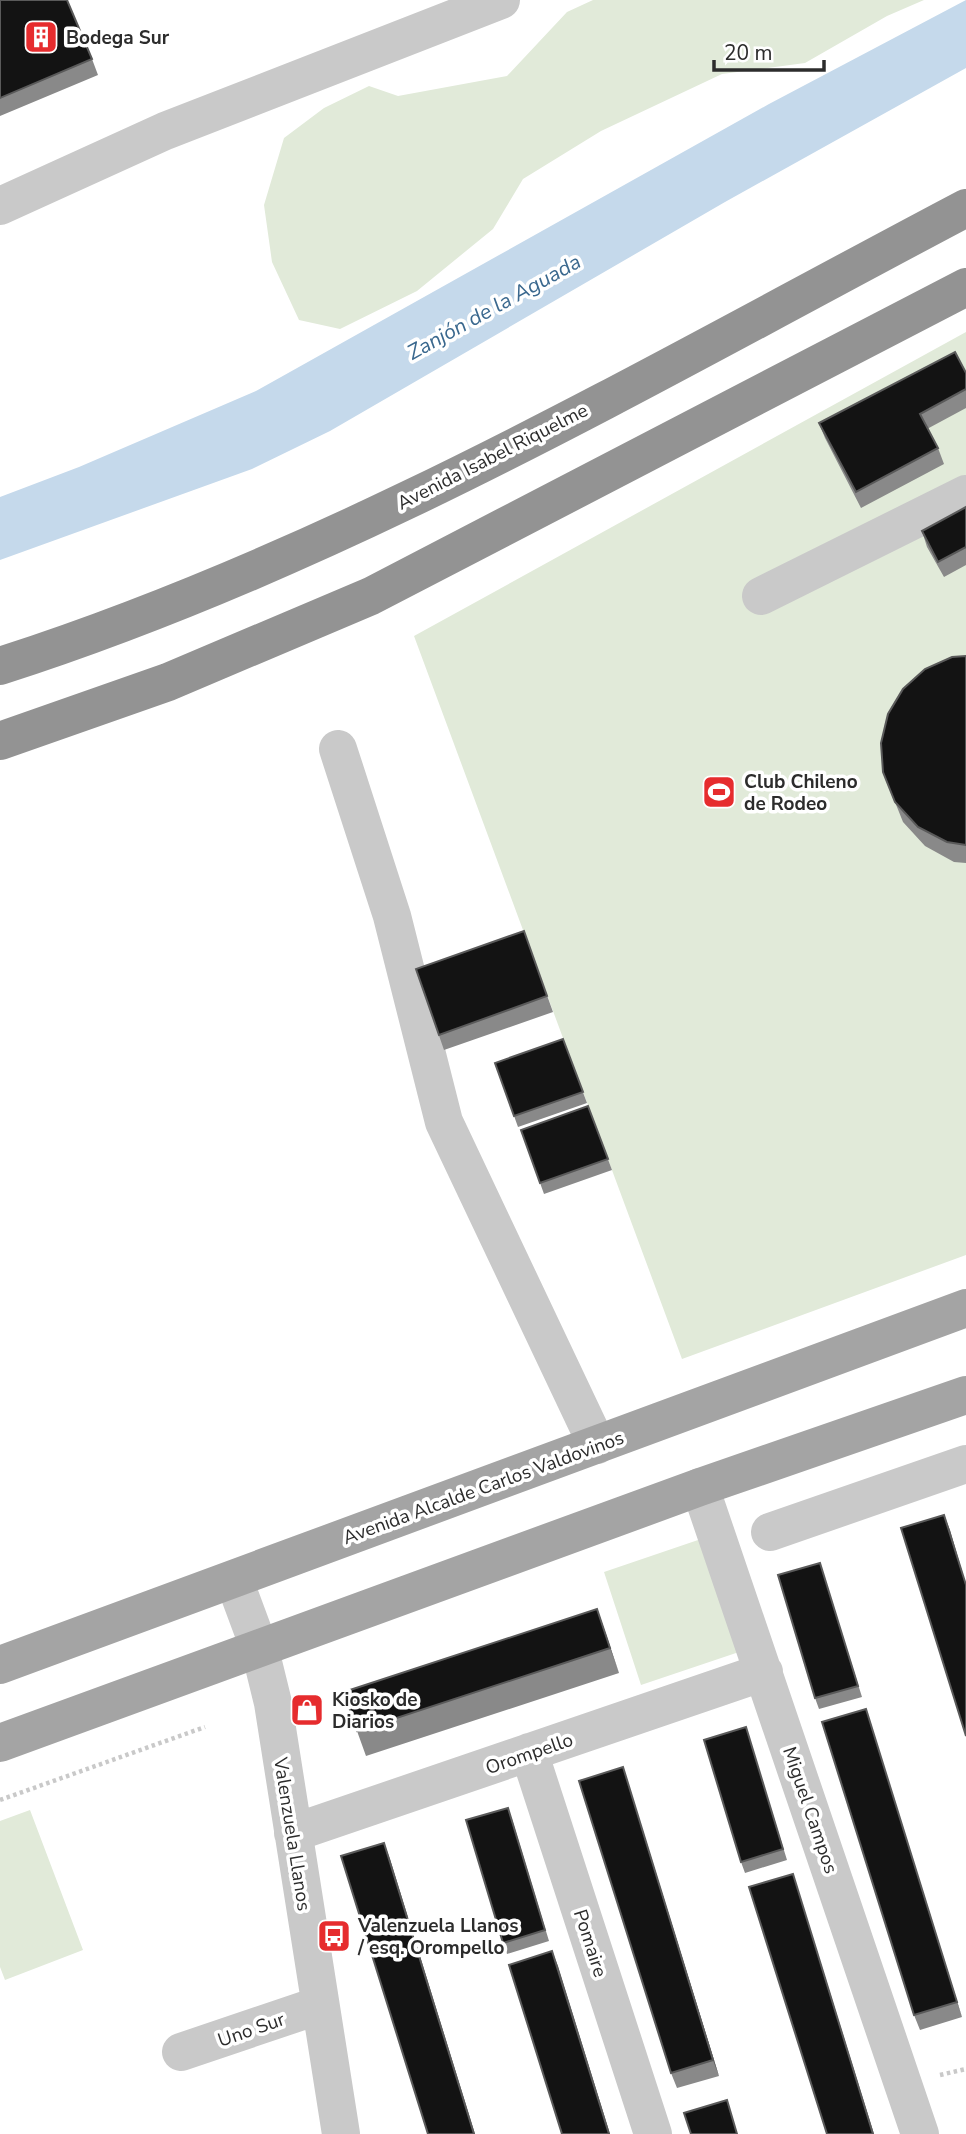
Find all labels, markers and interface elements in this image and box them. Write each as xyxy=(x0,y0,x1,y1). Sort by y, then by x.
building icon: Bodega Sur xyxy=(22,18,60,56)
place label: Bodega Sur xyxy=(66,25,170,51)
scale bar xyxy=(714,28,824,72)
text: 20 m xyxy=(724,39,773,67)
water label: Zanjón de la Aguada xyxy=(402,248,586,366)
street label: Avenida Isabel Riquelme xyxy=(393,397,592,516)
place label: Club Chileno de Rodeo xyxy=(744,769,858,817)
sports icon: Club Chileno de Rodeo xyxy=(700,773,738,811)
street label: Avenida Alcalde Carlos Valdovinos xyxy=(339,1425,628,1551)
place label: Kiosko de Diarios xyxy=(332,1687,417,1735)
shop icon: Kiosko de Diarios xyxy=(288,1691,326,1729)
street label: Orompello xyxy=(482,1727,577,1781)
street label: Miguel Campos xyxy=(776,1743,844,1877)
street label: Valenzuela Llanos xyxy=(267,1755,317,1913)
street label: Pomaire xyxy=(567,1906,613,1980)
place label: Valenzuela Llanos / esq. Orompello xyxy=(357,1913,519,1961)
bus stop icon: Valenzuela Llanos / esq. Orompello xyxy=(315,1917,353,1955)
street label: Uno Sur xyxy=(214,2006,288,2054)

